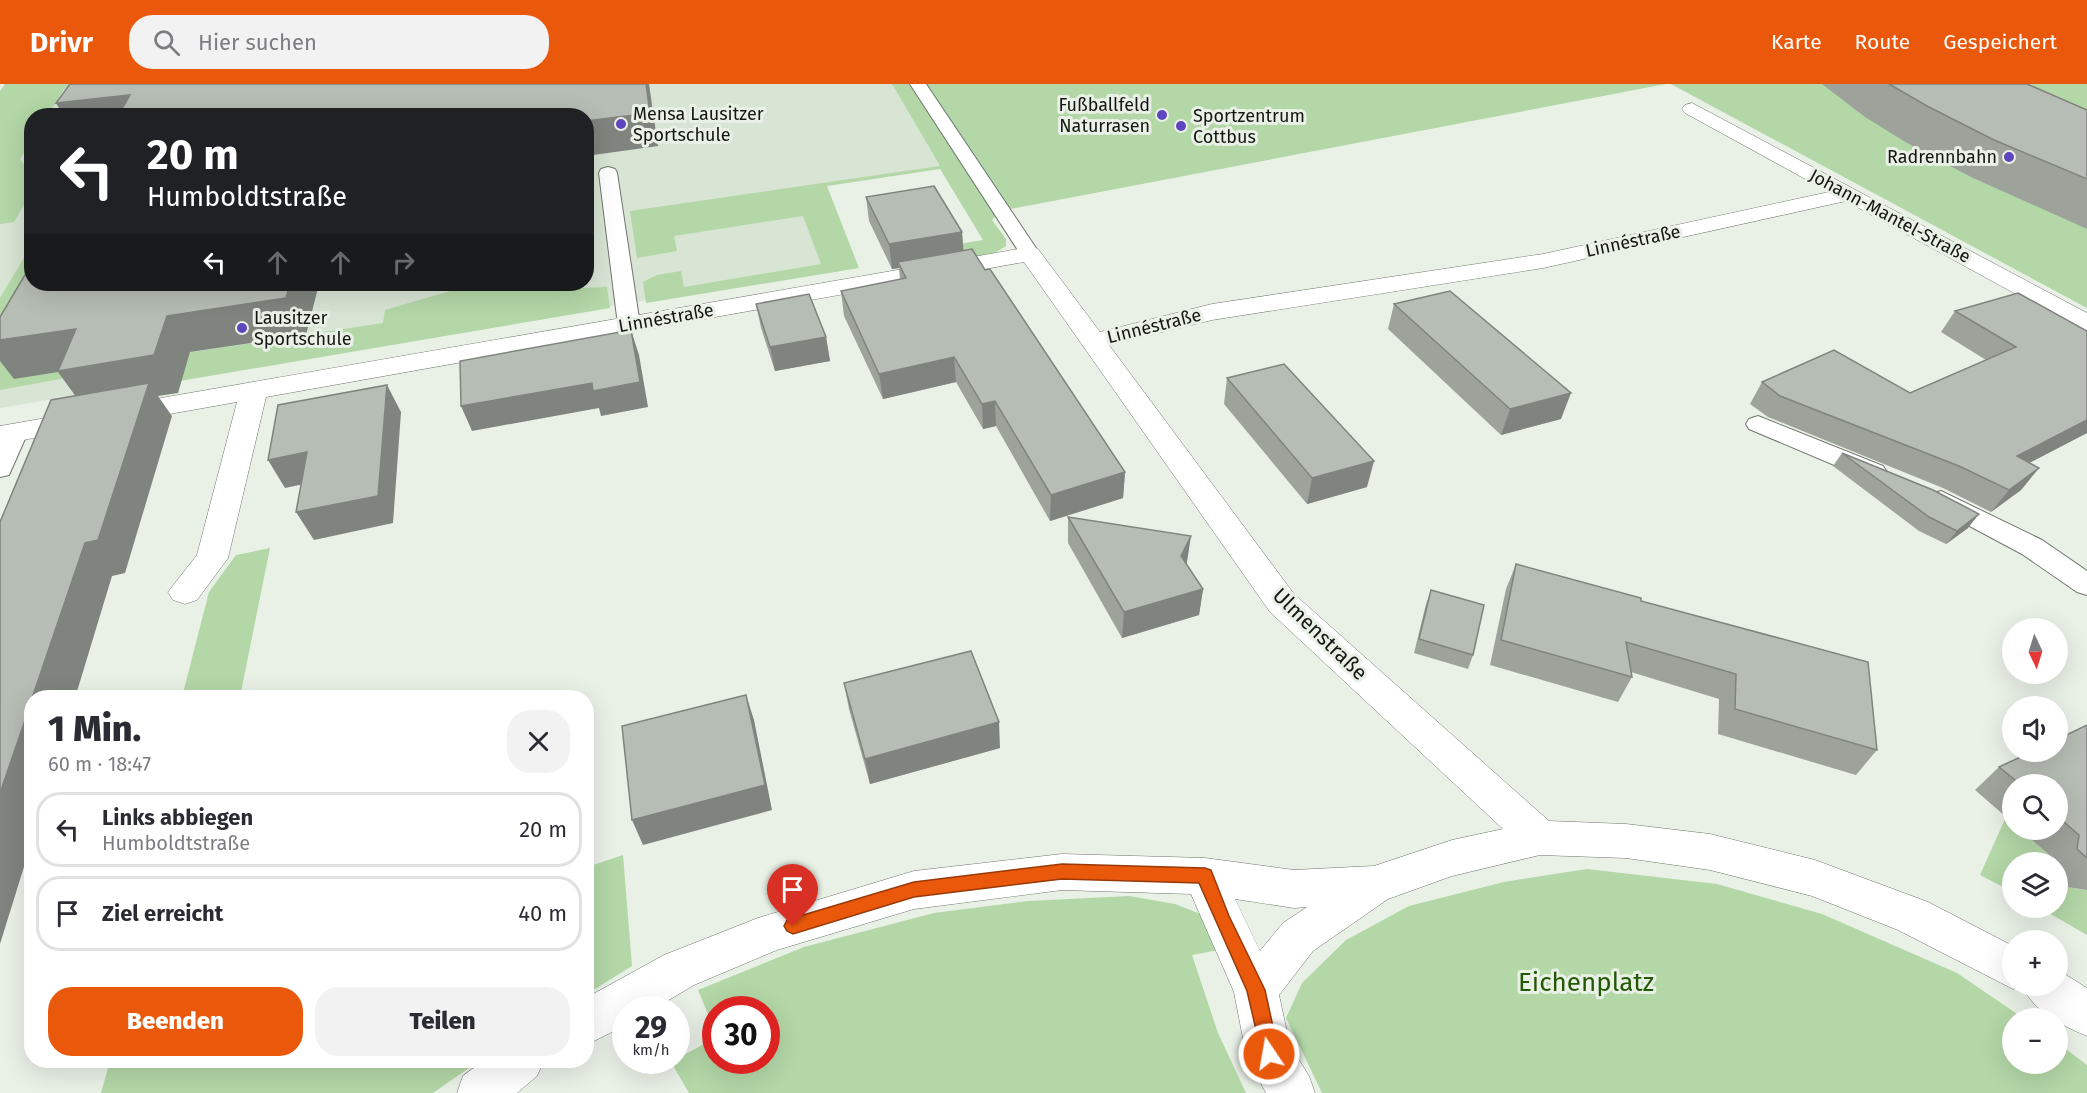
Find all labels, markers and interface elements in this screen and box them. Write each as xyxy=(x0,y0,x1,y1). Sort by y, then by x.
search box xyxy=(129,15,549,69)
text: Drivr xyxy=(30,26,93,59)
icon: search xyxy=(150,26,183,59)
text: Hier suchen xyxy=(198,29,317,56)
text: Karte xyxy=(1771,29,1822,55)
text: Route xyxy=(1855,29,1910,55)
text: Gespeichert xyxy=(1943,29,2057,55)
place label: Fußballfeld Naturrasen xyxy=(1058,94,1150,137)
place label: Mensa Lausitzer Sportschule xyxy=(633,103,764,146)
place label: Sportzentrum Cottbus xyxy=(1193,105,1305,148)
marker: Fußballfeld Naturrasen xyxy=(1155,108,1169,122)
marker: Mensa Lausitzer Sportschule xyxy=(614,117,628,131)
marker: Sportzentrum Cottbus xyxy=(1174,119,1188,133)
text: 20 m xyxy=(147,130,239,180)
icon: left xyxy=(48,132,126,210)
place label: Radrennbahn xyxy=(1887,146,1997,168)
marker: Radrennbahn xyxy=(2002,150,2016,164)
street label: Johann-Mantel-Straße xyxy=(1806,164,1974,268)
text: Humboldtstraße xyxy=(147,181,347,213)
street label: Linnéstraße xyxy=(1584,220,1682,262)
icon: left xyxy=(198,246,231,279)
icon: ahead xyxy=(261,246,294,279)
icon: ahead xyxy=(324,246,357,279)
icon: right xyxy=(387,246,420,279)
street label: Linnéstraße xyxy=(617,299,715,337)
street label: Linnéstraße xyxy=(1105,304,1203,348)
place label: Lausitzer Sportschule xyxy=(254,307,352,350)
marker: Lausitzer Sportschule xyxy=(235,321,249,335)
street label: Ulmenstraße xyxy=(1267,582,1373,686)
north arrow xyxy=(2002,618,2068,684)
map controls xyxy=(2002,618,2068,1074)
button: sound xyxy=(2002,696,2068,762)
text: 1 Min. xyxy=(48,707,141,751)
button: close xyxy=(507,710,570,773)
text: 60 m · 18:47 xyxy=(48,752,151,776)
button: search xyxy=(2002,774,2068,840)
text: Links abbiegen xyxy=(102,804,253,831)
icon: left xyxy=(51,813,84,846)
text: 20 m xyxy=(519,816,567,843)
text: Humboldtstraße xyxy=(102,831,250,855)
button: layers xyxy=(2002,852,2068,918)
pin xyxy=(767,864,818,926)
icon: arrive xyxy=(776,873,809,906)
icon: arrive xyxy=(51,897,84,930)
text: Ziel erreicht xyxy=(102,900,223,927)
text: 40 m xyxy=(518,900,567,927)
button: + xyxy=(2002,930,2068,996)
park label: Eichenplatz xyxy=(1518,967,1654,998)
button: Beenden xyxy=(48,987,303,1056)
button: Teilen xyxy=(315,987,570,1056)
speed limit sign: 30 xyxy=(702,996,780,1074)
button: − xyxy=(2002,1008,2068,1074)
text: 29 xyxy=(635,1010,667,1046)
position arrow xyxy=(1237,1022,1301,1086)
text: km/h xyxy=(632,1041,670,1059)

